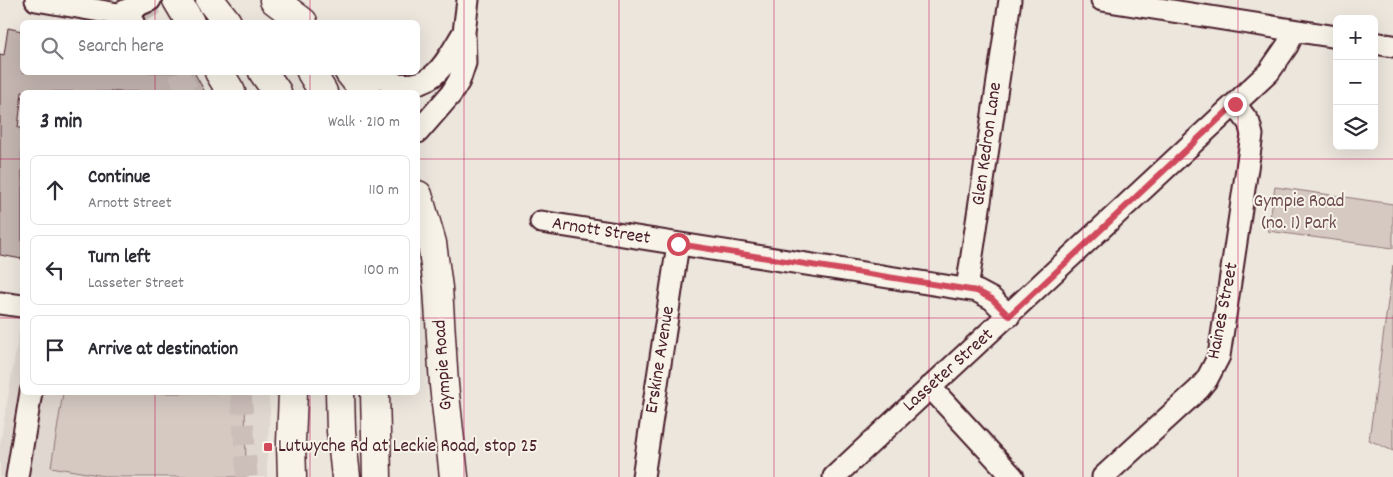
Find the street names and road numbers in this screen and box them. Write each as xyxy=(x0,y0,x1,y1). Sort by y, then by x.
street label: Glen Kedron Lane xyxy=(966,81,1010,207)
street label: Arnott Street xyxy=(550,211,652,253)
street label: Haines Street xyxy=(1201,260,1247,362)
street label: Erskine Avenue xyxy=(639,304,683,416)
street label: Gympie Road xyxy=(427,319,461,411)
street label: Lasseter Street xyxy=(898,323,1000,419)

